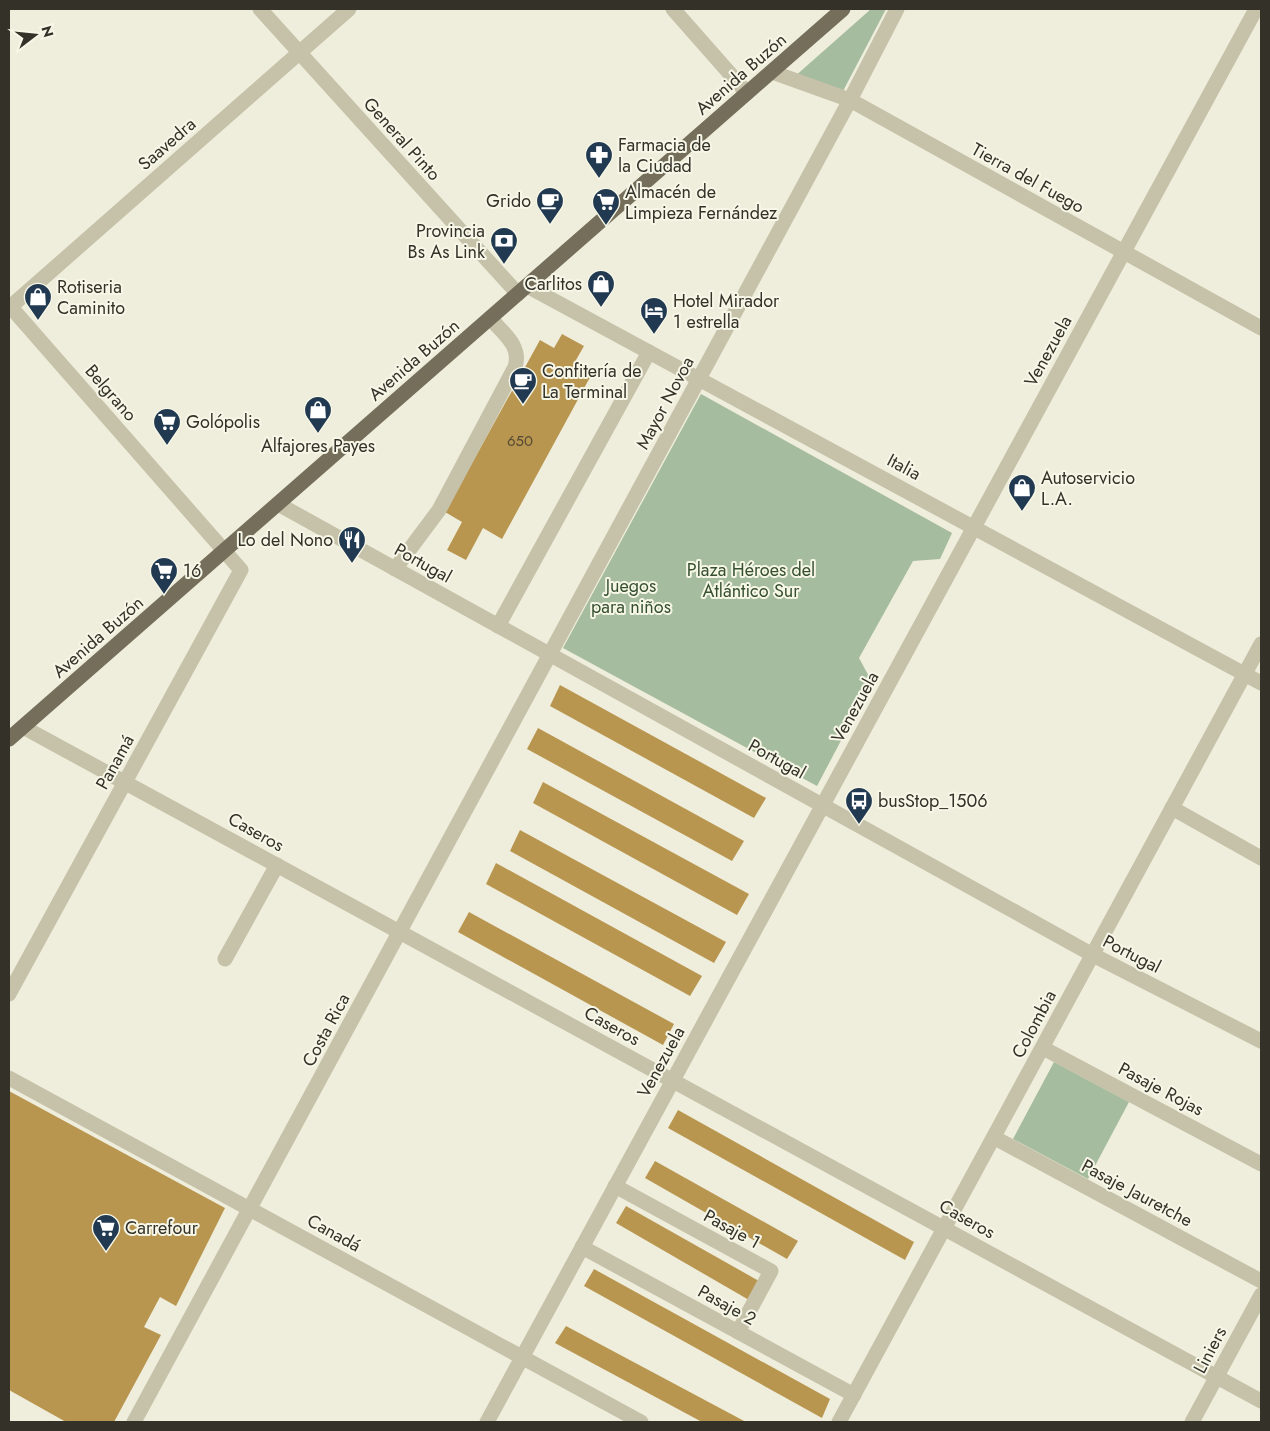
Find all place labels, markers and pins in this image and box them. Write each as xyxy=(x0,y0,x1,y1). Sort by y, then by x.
place label: Farmacia de la Ciudad xyxy=(618,132,711,179)
pharmacy icon: Farmacia de la Ciudad xyxy=(584,140,614,179)
place label: Almacén de Limpieza Fernández xyxy=(625,179,778,226)
cafe icon: Grido xyxy=(535,186,565,225)
supermarket icon: Almacén de Limpieza Fernández xyxy=(591,187,621,226)
place label: Grido xyxy=(486,188,531,214)
place label: Provincia Bs As Link xyxy=(408,218,485,265)
bank icon: Provincia Bs As Link xyxy=(489,226,519,265)
shop icon: Carlitos xyxy=(586,269,616,308)
place label: Carlitos xyxy=(525,271,582,297)
place label: Rotiseria Caminito xyxy=(57,274,125,321)
shop icon: Rotiseria Caminito xyxy=(23,282,53,321)
place label: Hotel Mirador 1 estrella xyxy=(673,288,780,335)
hotel icon: Hotel Mirador 1 estrella xyxy=(639,296,669,335)
place label: Confitería de La Terminal xyxy=(542,358,641,405)
cafe icon: Confitería de La Terminal xyxy=(508,366,538,405)
shop icon: Alfajores Payes xyxy=(303,395,333,434)
supermarket icon: Golópolis xyxy=(152,407,182,446)
place label: Golópolis xyxy=(186,409,260,435)
place label: Alfajores Payes xyxy=(261,433,375,459)
place label: Autoservicio L.A. xyxy=(1041,465,1135,512)
shop icon: Autoservicio L.A. xyxy=(1007,473,1037,512)
restaurant icon: Lo del Nono xyxy=(337,525,367,564)
place label: Lo del Nono xyxy=(238,527,333,553)
supermarket icon: 16 xyxy=(149,556,179,595)
place label: 16 xyxy=(183,558,201,584)
bus stop icon: busStop_1506 xyxy=(844,786,874,825)
place label: busStop_1506 xyxy=(878,788,988,814)
supermarket icon: Carrefour xyxy=(91,1213,121,1252)
place label: Carrefour xyxy=(125,1215,199,1241)

